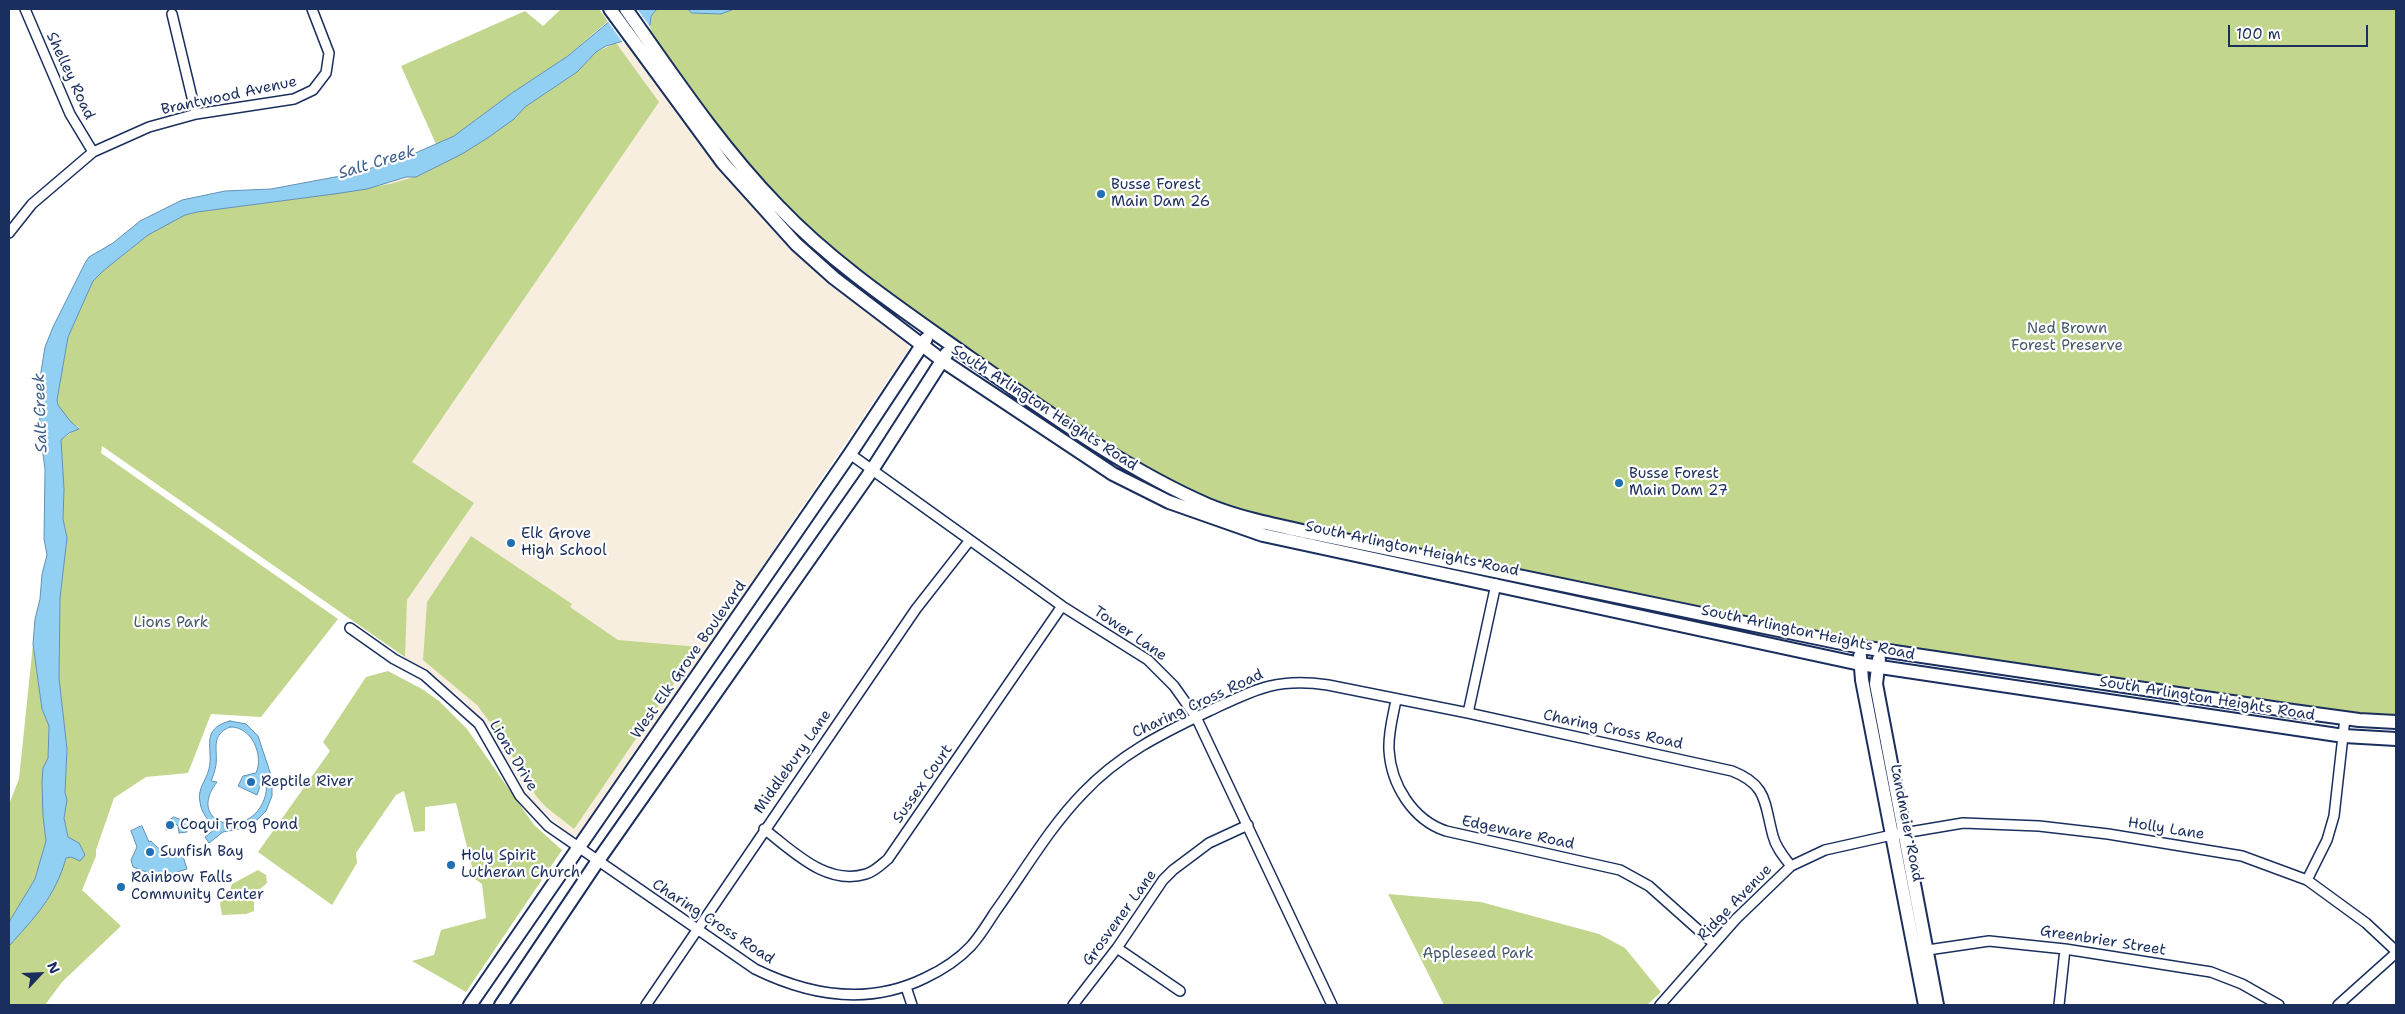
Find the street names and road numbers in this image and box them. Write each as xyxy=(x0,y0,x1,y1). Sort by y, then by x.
street label: Shelley Road xyxy=(42,29,98,123)
street label: Brantwood Avenue xyxy=(159,73,299,119)
street label: South Arlington Heights Road xyxy=(948,341,1140,475)
street label: South Arlington Heights Road xyxy=(1303,518,1521,580)
street label: West Elk Grove Boulevard xyxy=(628,578,750,742)
street label: South Arlington Heights Road xyxy=(1699,602,1917,664)
street label: Tower Lane xyxy=(1090,603,1170,665)
street label: Charing Cross Road xyxy=(1130,666,1266,742)
street label: South Arlington Heights Road xyxy=(2098,673,2316,725)
street label: Middlebury Lane xyxy=(750,706,836,818)
street label: Charing Cross Road xyxy=(1541,706,1685,754)
street label: Lions Drive xyxy=(485,717,541,795)
street label: Sussex Court xyxy=(889,741,957,827)
street label: Landmeier Road xyxy=(1886,763,1926,883)
street label: Edgeware Road xyxy=(1460,812,1576,854)
street label: Holly Lane xyxy=(2126,814,2206,844)
street label: Ridge Avenue xyxy=(1694,861,1776,945)
street label: Grosvener Lane xyxy=(1079,866,1161,970)
street label: Charing Cross Road xyxy=(648,876,778,968)
street label: Greenbrier Street xyxy=(2039,922,2167,960)

